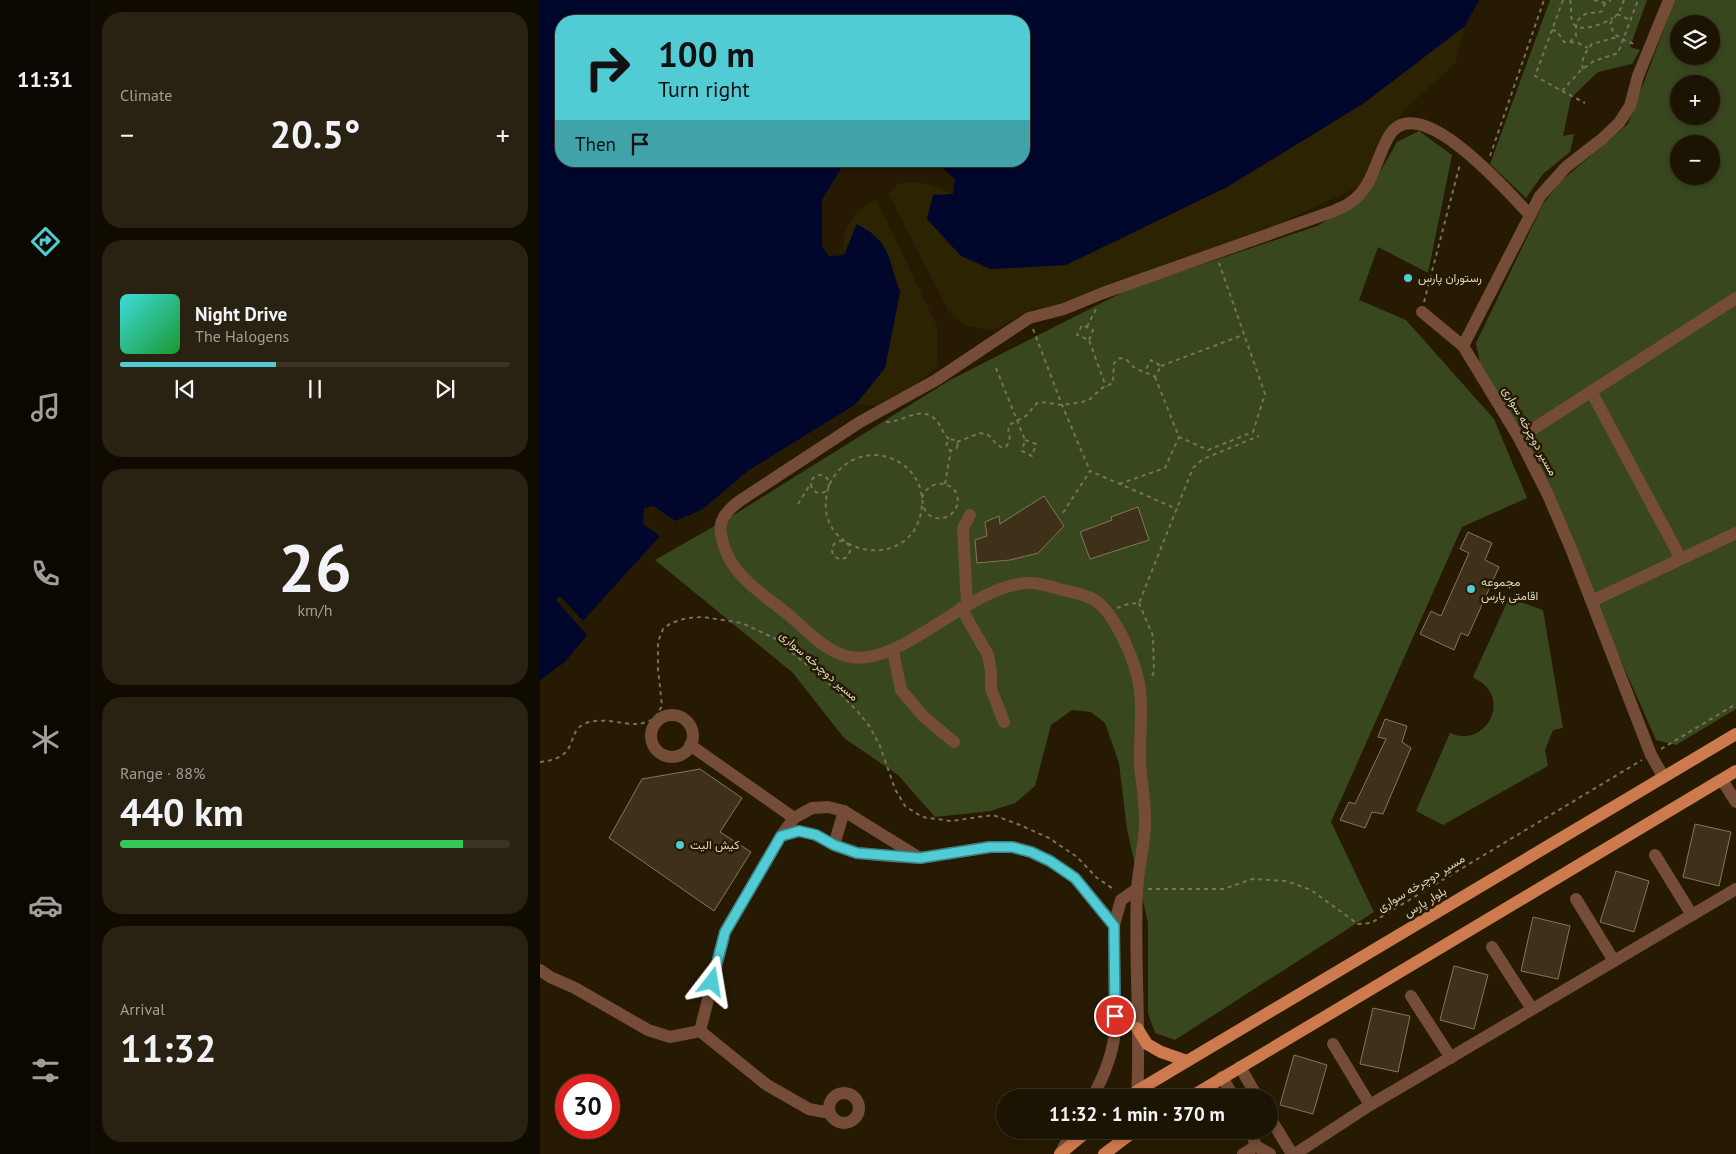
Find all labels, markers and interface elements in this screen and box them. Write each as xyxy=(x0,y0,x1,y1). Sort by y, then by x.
map controls xyxy=(1670,15,1720,185)
button: layers xyxy=(1670,15,1720,65)
text: 100 m xyxy=(658,31,755,77)
icon: right xyxy=(575,35,640,100)
text: 11:31 xyxy=(17,65,73,93)
text: Turn right xyxy=(658,75,750,103)
button: + xyxy=(1670,75,1720,125)
text: Climate xyxy=(120,85,172,105)
text: 20.5° xyxy=(270,109,360,158)
text: − xyxy=(120,116,134,153)
text: + xyxy=(496,116,510,153)
icon: arrive xyxy=(626,130,654,158)
text: Then xyxy=(575,132,616,156)
button: − xyxy=(1670,135,1720,185)
icon: directions xyxy=(28,224,63,259)
place label: رستوران پارس xyxy=(1418,270,1482,286)
marker: رستوران پارس xyxy=(1402,272,1414,284)
text: Night Drive xyxy=(195,302,287,326)
text: The Halogens xyxy=(195,326,289,346)
icon: previous xyxy=(171,375,199,403)
icon: pause xyxy=(301,375,329,403)
icon: next xyxy=(431,375,459,403)
street label: مسیر دوچرخه سواری xyxy=(1499,384,1561,478)
icon: music xyxy=(28,390,63,425)
text: 26 xyxy=(278,525,352,609)
icon: phone xyxy=(28,556,63,591)
place label: مجموعه اقامتی پارس xyxy=(1481,574,1538,604)
marker: مجموعه اقامتی پارس xyxy=(1465,583,1477,595)
text: km/h xyxy=(297,600,333,620)
street label: مسیر دوچرخه سواری xyxy=(776,627,862,705)
icon: climate xyxy=(28,722,63,757)
text: Range · 88% xyxy=(120,763,205,783)
text: 440 km xyxy=(120,787,244,836)
place label: کیش الیت xyxy=(690,837,739,853)
marker: کیش الیت xyxy=(674,839,686,851)
street label: مسیر دوچرخه سواری xyxy=(1374,850,1468,916)
street label: بلوار پارس xyxy=(1401,883,1449,921)
icon: car xyxy=(28,888,63,923)
position arrow xyxy=(685,955,737,1007)
pin xyxy=(1094,995,1136,1037)
text: Arrival xyxy=(120,999,165,1019)
icon: arrive xyxy=(1101,1002,1129,1030)
text: 11:32 xyxy=(120,1023,216,1072)
icon: filters xyxy=(28,1053,63,1088)
speed limit sign: 30 xyxy=(555,1074,620,1139)
text: 11:32 · 1 min · 370 m xyxy=(1049,1102,1225,1126)

